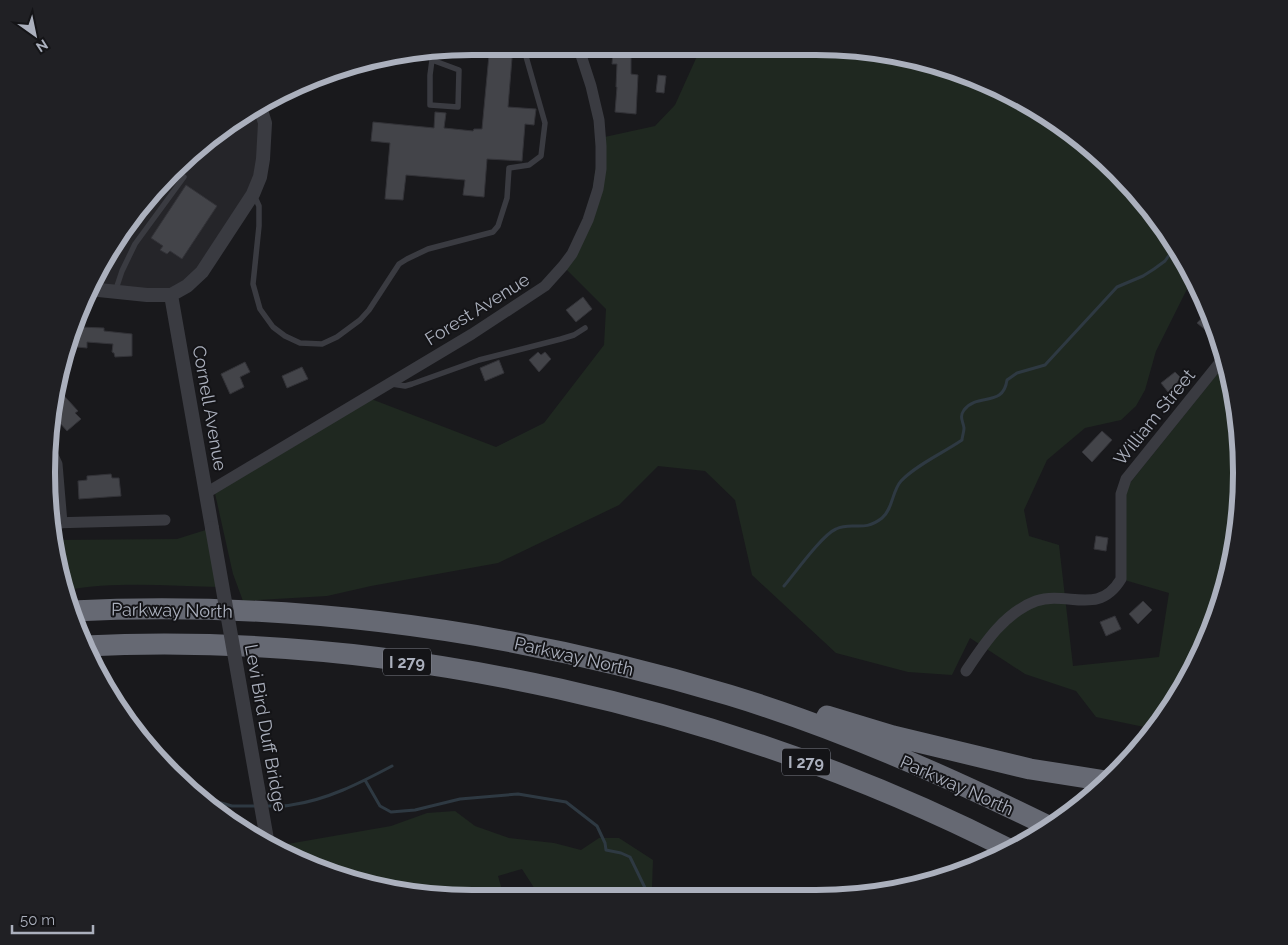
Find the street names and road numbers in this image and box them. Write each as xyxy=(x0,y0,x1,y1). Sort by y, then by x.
street label: Forest Avenue xyxy=(421,268,533,350)
street label: Cornell Avenue xyxy=(189,344,231,473)
street label: William Street xyxy=(1109,365,1199,469)
street label: Parkway North xyxy=(111,598,233,622)
street label: Parkway North xyxy=(512,632,636,680)
street label: Levi Bird Duff Bridge xyxy=(241,643,291,814)
road number: I 279 xyxy=(383,649,431,676)
road number: I 279 xyxy=(782,749,830,776)
street label: Parkway North xyxy=(897,751,1017,819)

